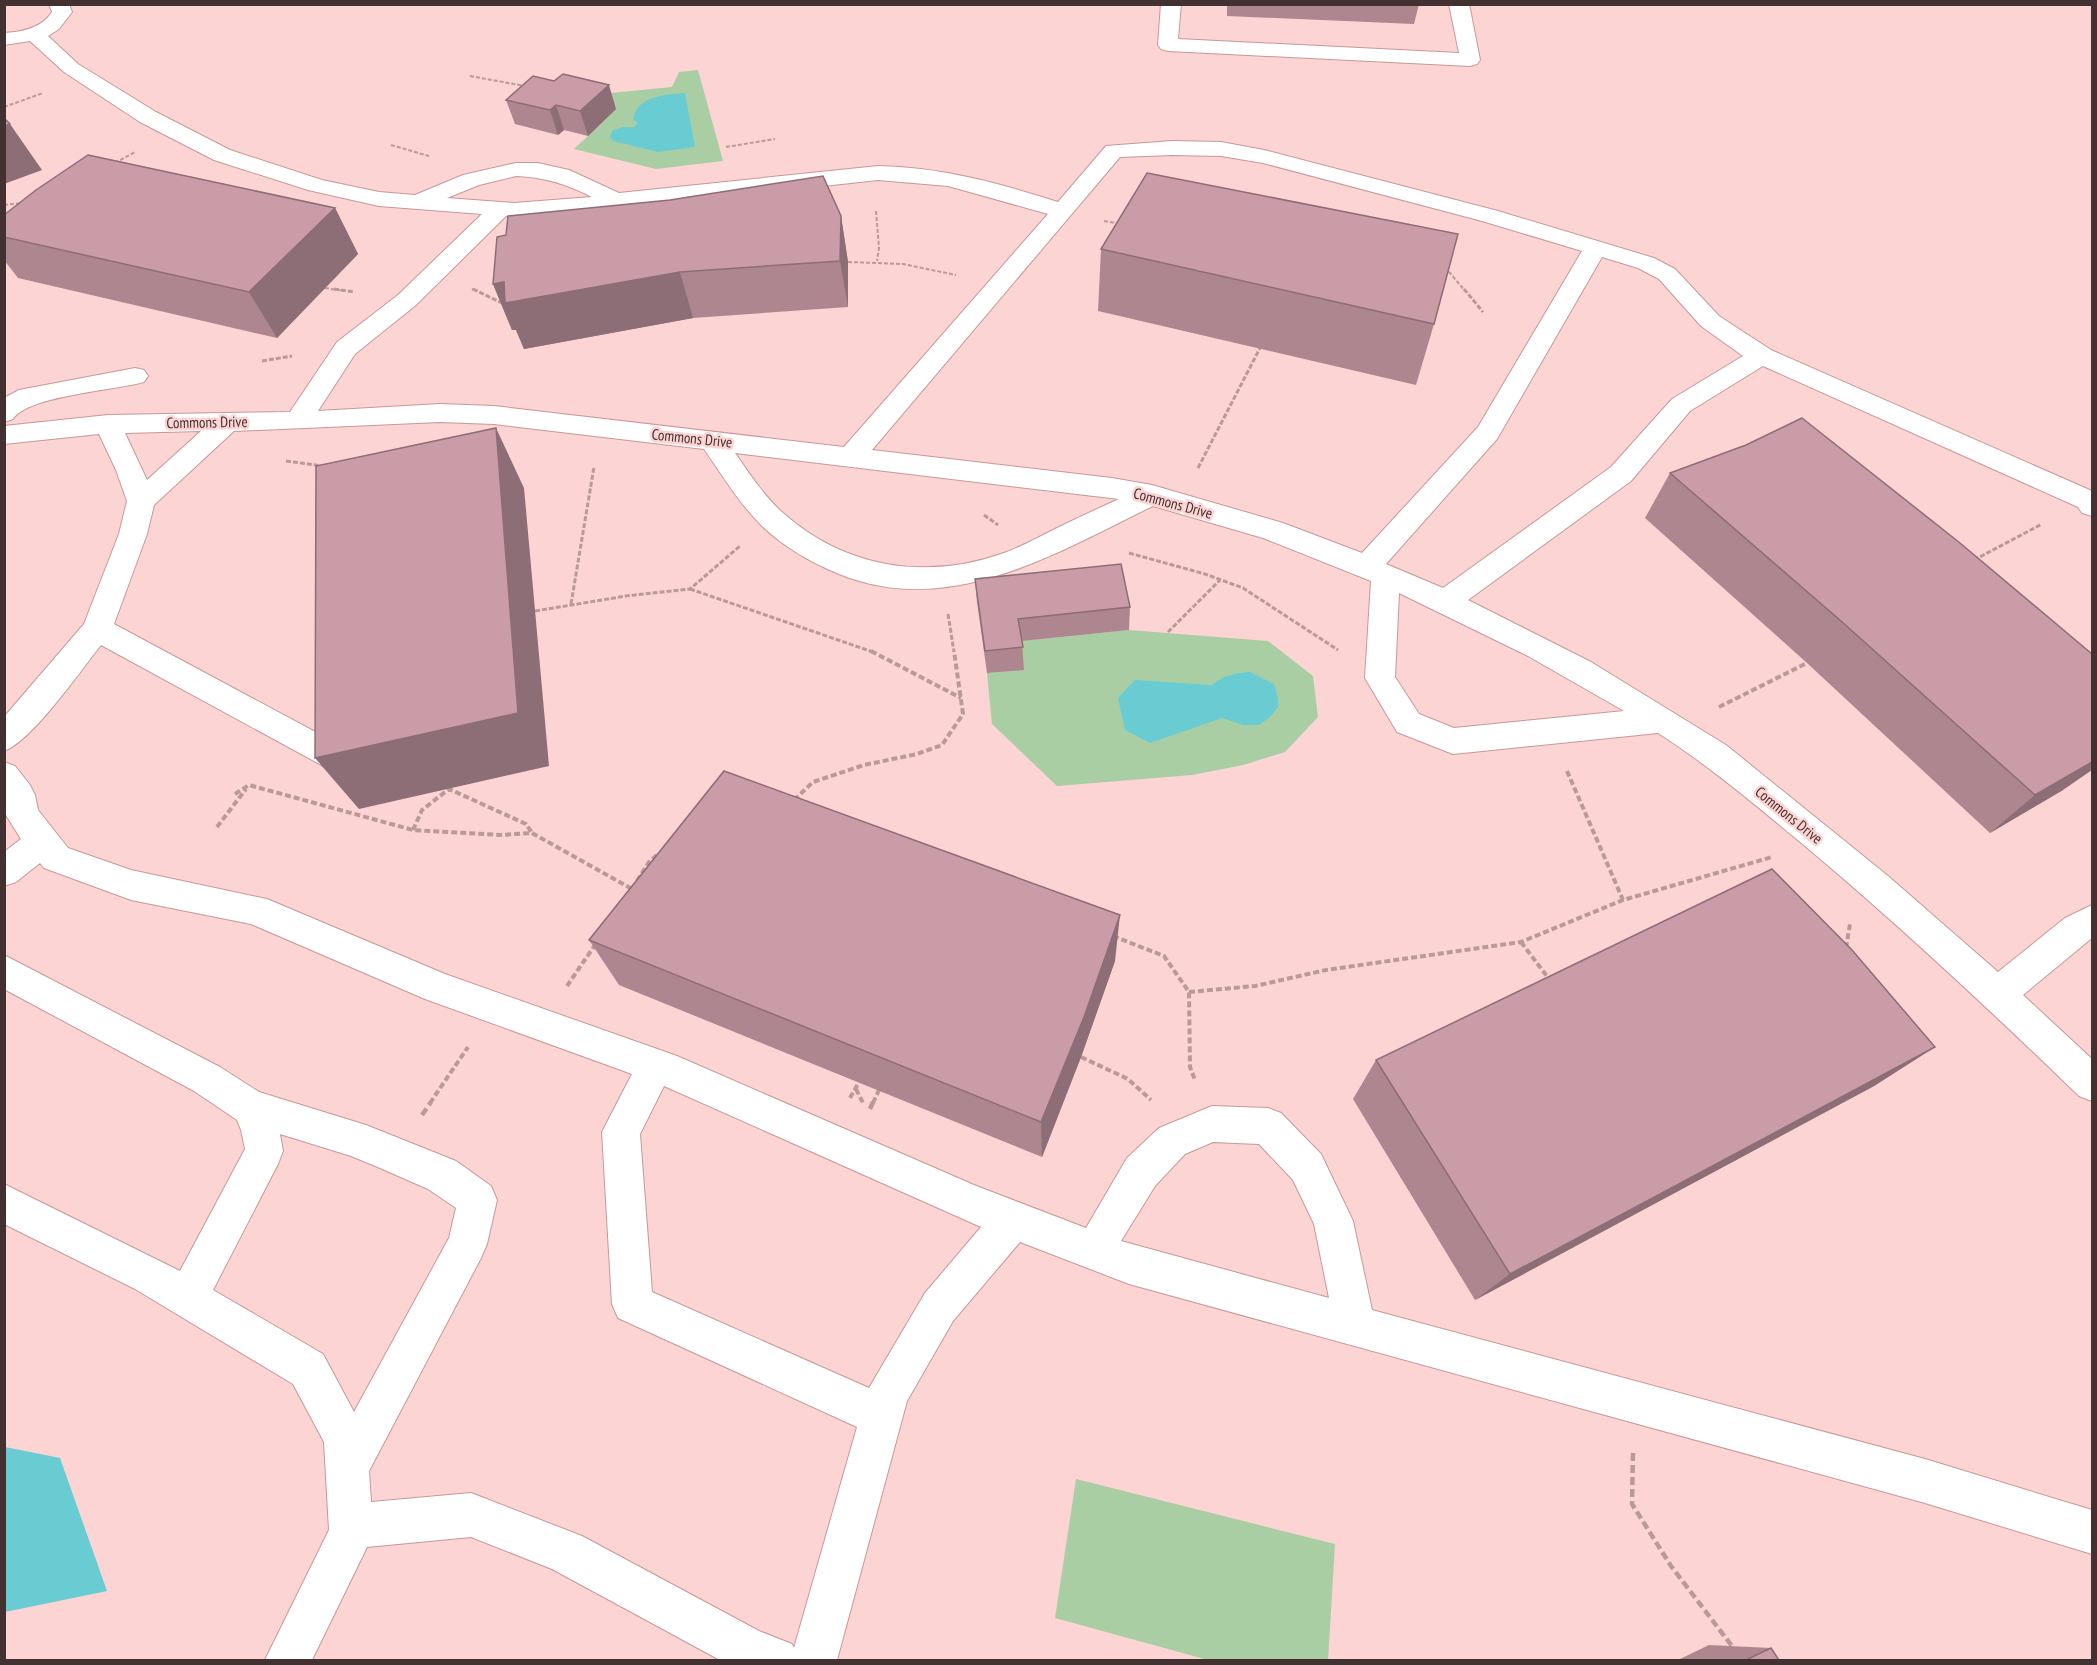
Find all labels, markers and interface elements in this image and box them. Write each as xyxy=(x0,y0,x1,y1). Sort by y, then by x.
street label: Commons Drive xyxy=(166,412,248,432)
street label: Commons Drive xyxy=(651,424,733,452)
street label: Commons Drive xyxy=(1131,483,1215,523)
street label: Commons Drive xyxy=(1752,782,1826,848)

